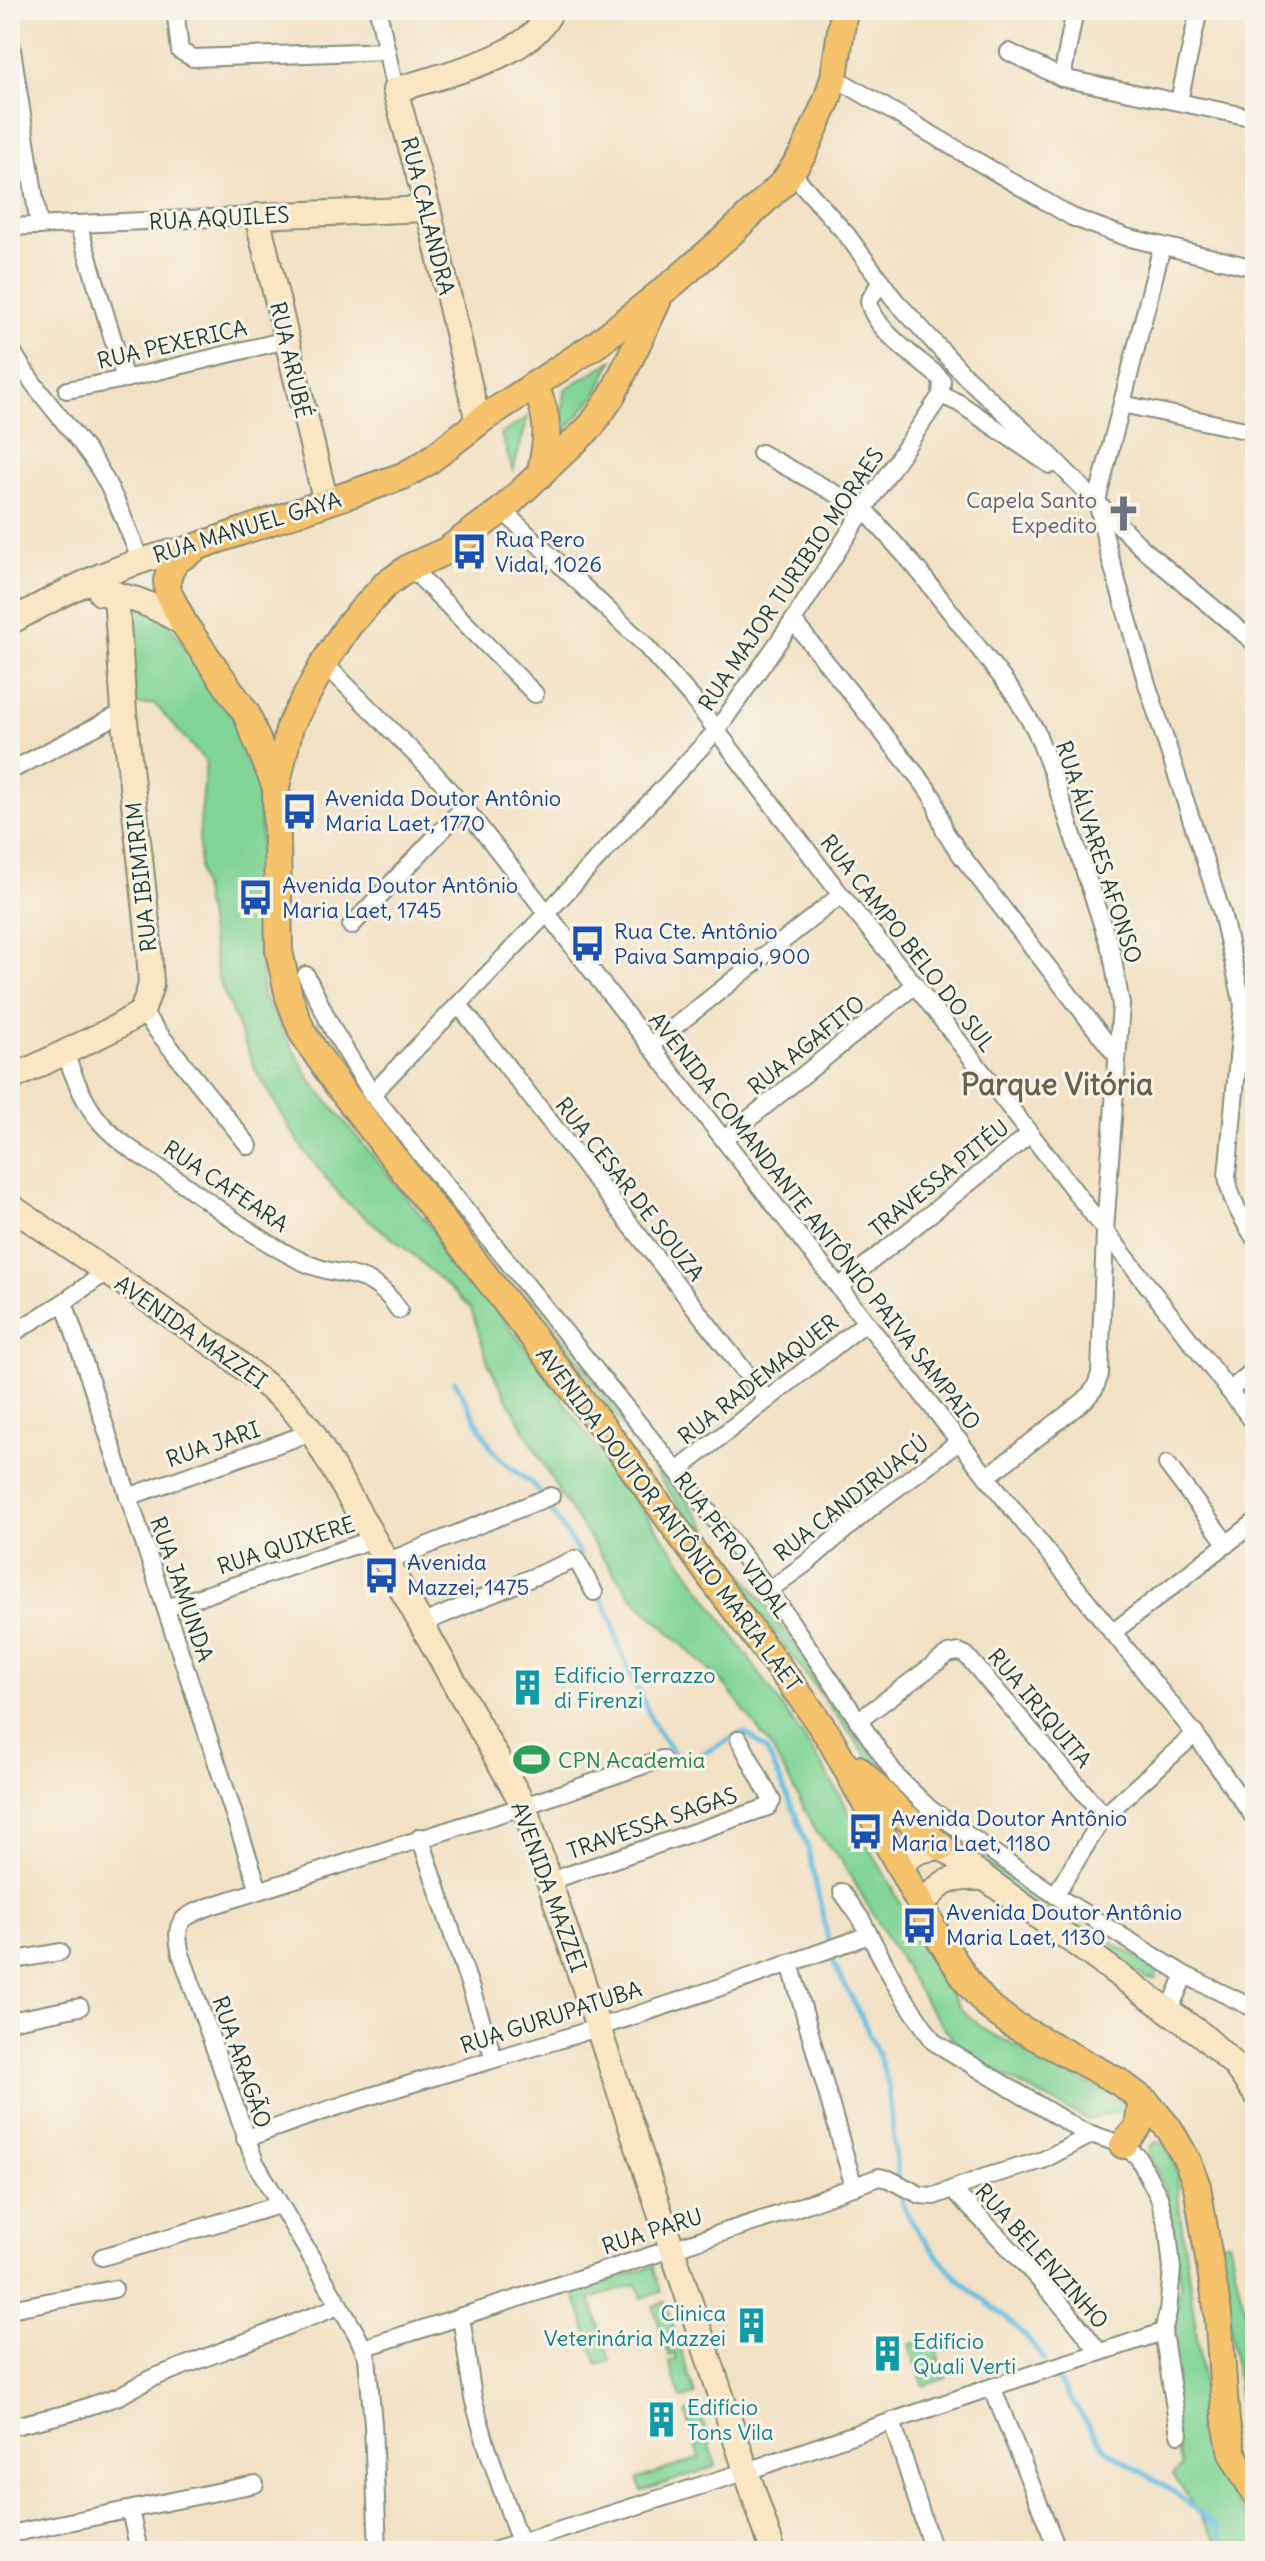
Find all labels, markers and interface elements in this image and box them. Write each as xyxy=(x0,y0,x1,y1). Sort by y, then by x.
street label: RUA CALANDRA xyxy=(395,134,461,298)
street label: RUA AQUILES xyxy=(148,200,290,236)
street label: RUA ARUBÉ xyxy=(264,299,318,421)
street label: RUA PEXERICA xyxy=(94,313,250,375)
street label: RUA MAJOR TURIBIO MORAES xyxy=(692,442,890,716)
street label: RUA MANUEL GAYA xyxy=(150,485,344,569)
place label: Capela Santo Expedito xyxy=(966,486,1097,539)
church icon: Capela Santo Expedito xyxy=(1104,494,1142,532)
place label: Rua Pero Vidal, 1026 xyxy=(495,525,602,578)
bus stop icon: Rua Pero Vidal, 1026 xyxy=(450,533,488,571)
street label: RUA ÁLVARES AFONSO xyxy=(1050,737,1148,967)
place label: Avenida Doutor Antônio Maria Laet, 1770 xyxy=(325,784,561,837)
bus stop icon: Avenida Doutor Antônio Maria Laet, 1770 xyxy=(280,792,318,830)
street label: RUA IBIMIRIM xyxy=(119,801,163,953)
street label: RUA CAMPO BELO DO SUL xyxy=(814,829,1002,1057)
place label: Avenida Doutor Antônio Maria Laet, 1745 xyxy=(282,871,518,924)
bus stop icon: Avenida Doutor Antônio Maria Laet, 1745 xyxy=(237,879,275,917)
place label: Rua Cte. Antônio Paiva Sampaio, 900 xyxy=(614,917,810,970)
bus stop icon: Rua Cte. Antônio Paiva Sampaio, 900 xyxy=(569,925,607,963)
street label: RUA AGAFITO xyxy=(742,989,870,1101)
street label: AVENIDA COMANDANTE ANTÔNIO PAIVA SAMPAIO xyxy=(643,1006,987,1436)
district label: Parque Vitória xyxy=(961,1065,1153,1103)
street label: RUA CESAR DE SOUZA xyxy=(549,1091,711,1287)
street label: TRAVESSA PITÉU xyxy=(864,1113,1014,1243)
street label: RUA CAFEARA xyxy=(158,1134,294,1238)
street label: AVENIDA MAZZEI xyxy=(109,1269,273,1395)
street label: RUA RADEMAQUER xyxy=(672,1308,844,1450)
street label: AVENIDA DOUTOR ANTÔNIO MARIA LAET xyxy=(530,1341,808,1697)
street label: RUA JARI xyxy=(162,1415,264,1473)
street label: RUA CANDIRUAÇÚ xyxy=(768,1429,934,1567)
street label: RUA PERO VIDAL xyxy=(668,1466,796,1624)
street label: RUA QUIXERE xyxy=(214,1510,358,1580)
street label: RUA JAMUNDA xyxy=(144,1513,220,1665)
place label: Avenida Mazzei, 1475 xyxy=(407,1548,529,1601)
bus stop icon: Avenida Mazzei, 1475 xyxy=(362,1556,400,1594)
street label: RUA IRIQUITA xyxy=(982,1643,1098,1773)
place label: Edificio Terrazzo di Firenzi xyxy=(554,1661,716,1714)
building icon: Edificio Terrazzo di Firenzi xyxy=(509,1669,547,1707)
sports icon: CPN Academia xyxy=(513,1741,551,1779)
place label: CPN Academia xyxy=(558,1746,705,1774)
street label: TRAVESSA SAGAS xyxy=(563,1781,741,1865)
street label: AVENIDA MAZZEI xyxy=(505,1798,593,1976)
place label: Avenida Doutor Antônio Maria Laet, 1180 xyxy=(891,1804,1127,1857)
bus stop icon: Avenida Doutor Antônio Maria Laet, 1180 xyxy=(846,1812,884,1850)
place label: Avenida Doutor Antônio Maria Laet, 1130 xyxy=(946,1898,1182,1951)
bus stop icon: Avenida Doutor Antônio Maria Laet, 1130 xyxy=(901,1906,939,1944)
street label: RUA GURUPATUBA xyxy=(457,1974,645,2060)
street label: RUA ARAGÃO xyxy=(206,1992,278,2132)
street label: RUA BELENZINHO xyxy=(969,2178,1115,2334)
street label: RUA PARU xyxy=(598,2202,706,2260)
place label: Clinica Veterinária Mazzei xyxy=(544,2299,726,2352)
building icon: Clinica Veterinária Mazzei xyxy=(733,2307,771,2345)
place label: Edifício Quali Verti xyxy=(913,2327,1016,2380)
building icon: Edifício Quali Verti xyxy=(868,2335,906,2373)
place label: Edifício Tons Vila xyxy=(687,2393,774,2446)
building icon: Edifício Tons Vila xyxy=(642,2401,680,2439)

